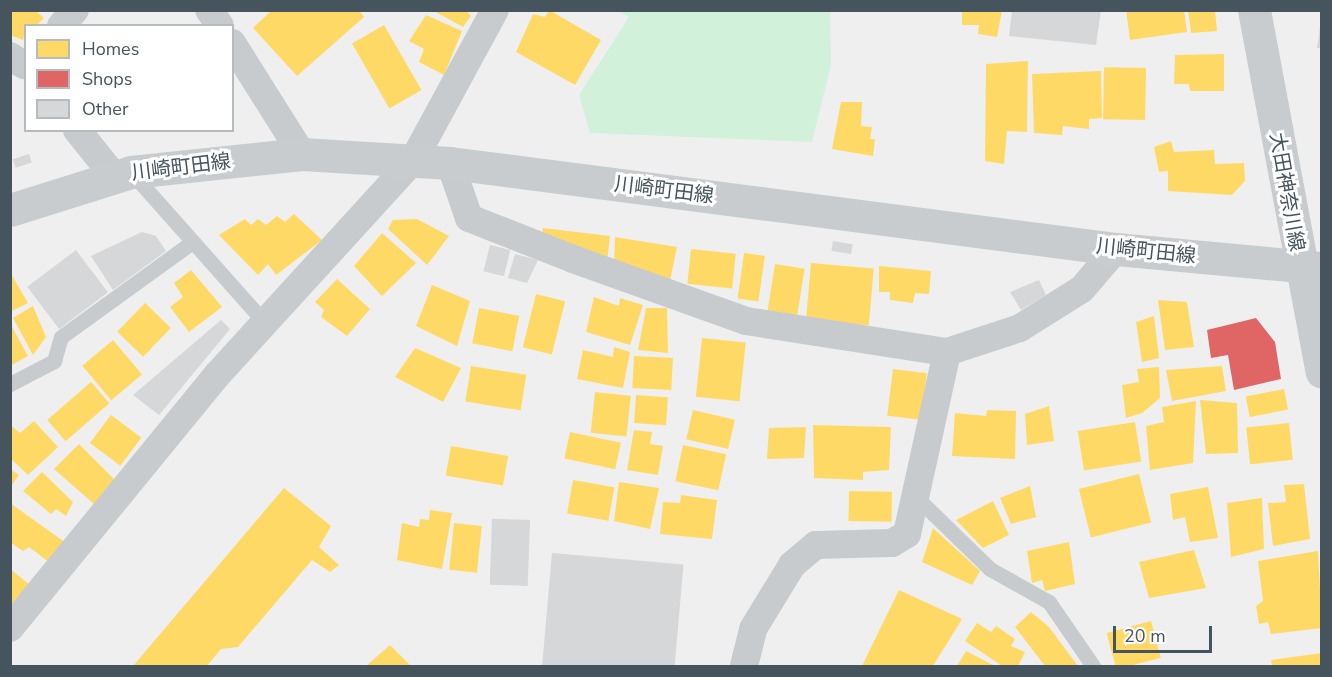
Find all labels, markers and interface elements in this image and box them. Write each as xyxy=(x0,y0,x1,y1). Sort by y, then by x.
legend xyxy=(24,24,234,132)
text: Homes xyxy=(82,37,139,61)
text: Shops xyxy=(82,67,132,91)
text: Other xyxy=(82,97,128,121)
street label: 大田神奈川線 xyxy=(1265,131,1309,253)
street label: 川崎町田線 xyxy=(130,149,232,185)
street label: 川崎町田線 xyxy=(613,172,715,208)
street label: 川崎町田線 xyxy=(1095,234,1197,268)
scale bar xyxy=(1116,614,1215,652)
text: 20 m xyxy=(1124,624,1166,648)

